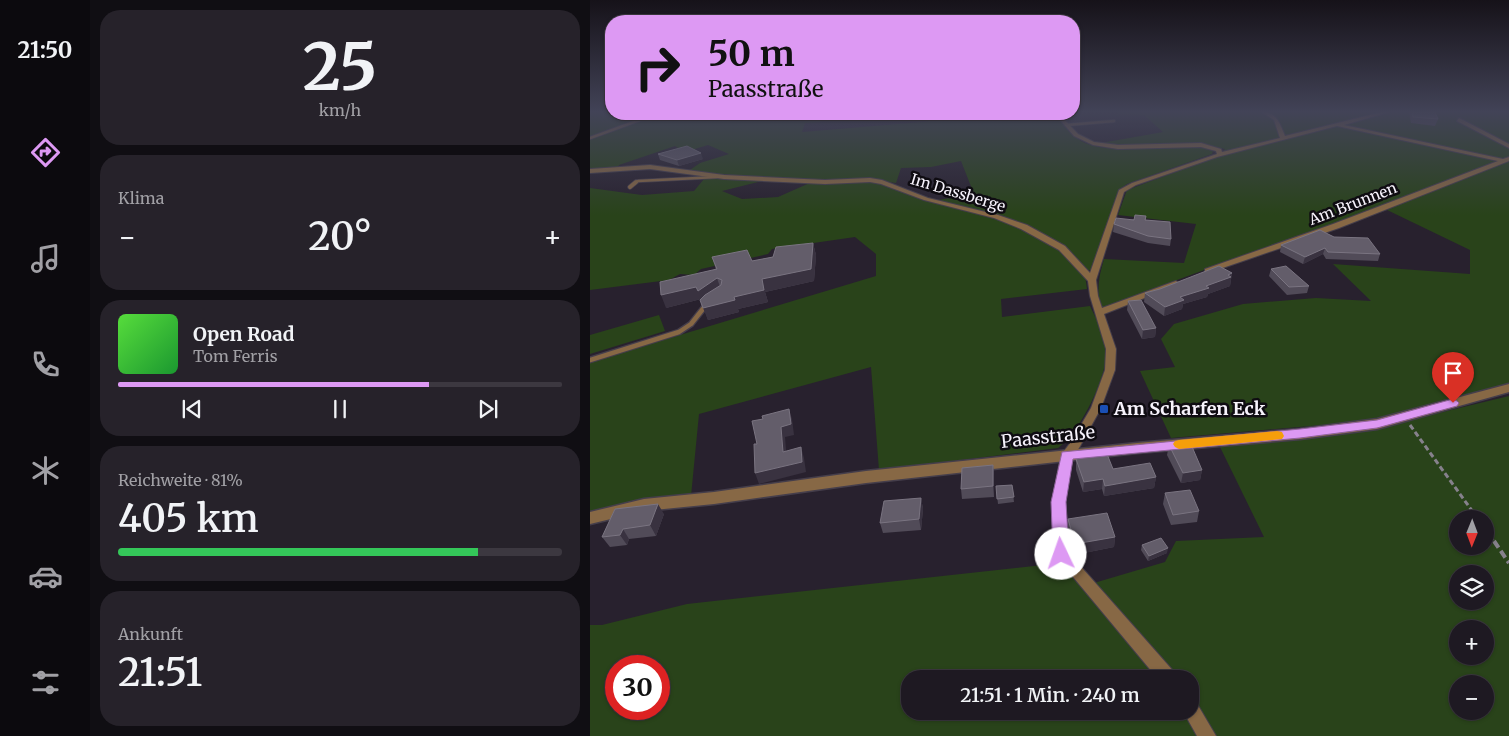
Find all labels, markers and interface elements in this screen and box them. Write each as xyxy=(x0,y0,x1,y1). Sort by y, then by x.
text: 25 xyxy=(303,26,377,108)
text: 50 m xyxy=(708,32,795,76)
icon: right xyxy=(625,35,690,100)
text: 21:50 xyxy=(18,36,72,64)
text: Paasstraße xyxy=(708,75,824,103)
text: km/h xyxy=(319,100,361,120)
icon: directions xyxy=(28,135,63,170)
street label: Im Dassberge xyxy=(908,169,1008,216)
street label: Am Brunnen xyxy=(1305,178,1400,229)
text: Klima xyxy=(118,188,164,208)
text: 20° xyxy=(308,213,372,260)
text: − xyxy=(118,219,137,255)
text: + xyxy=(543,219,562,255)
icon: music xyxy=(28,241,63,276)
text: Open Road xyxy=(193,322,295,346)
text: Tom Ferris xyxy=(193,346,278,366)
icon: phone xyxy=(28,347,63,382)
pin xyxy=(1432,352,1474,403)
icon: arrive xyxy=(1439,359,1467,387)
icon: previous xyxy=(178,395,206,423)
icon: pause xyxy=(326,395,354,423)
icon: next xyxy=(474,395,502,423)
place label: Am Scharfen Eck xyxy=(1113,397,1266,420)
marker: Am Scharfen Eck xyxy=(1098,403,1110,415)
street label: Paasstraße xyxy=(1000,420,1096,453)
icon: climate xyxy=(28,453,63,488)
text: Reichweite · 81% xyxy=(118,470,243,490)
text: 405 km xyxy=(118,495,259,542)
north arrow xyxy=(1449,510,1494,555)
map controls xyxy=(1449,510,1494,720)
position arrow xyxy=(1034,527,1086,579)
icon: car xyxy=(28,559,63,594)
button: layers xyxy=(1449,565,1494,610)
button: + xyxy=(1449,620,1494,665)
text: Ankunft xyxy=(118,624,183,644)
text: 21:51 xyxy=(118,649,202,696)
speed limit sign: 30 xyxy=(605,655,670,720)
icon: filters xyxy=(28,665,63,700)
button: − xyxy=(1449,675,1494,720)
text: 21:51 · 1 Min. · 240 m xyxy=(960,683,1140,707)

